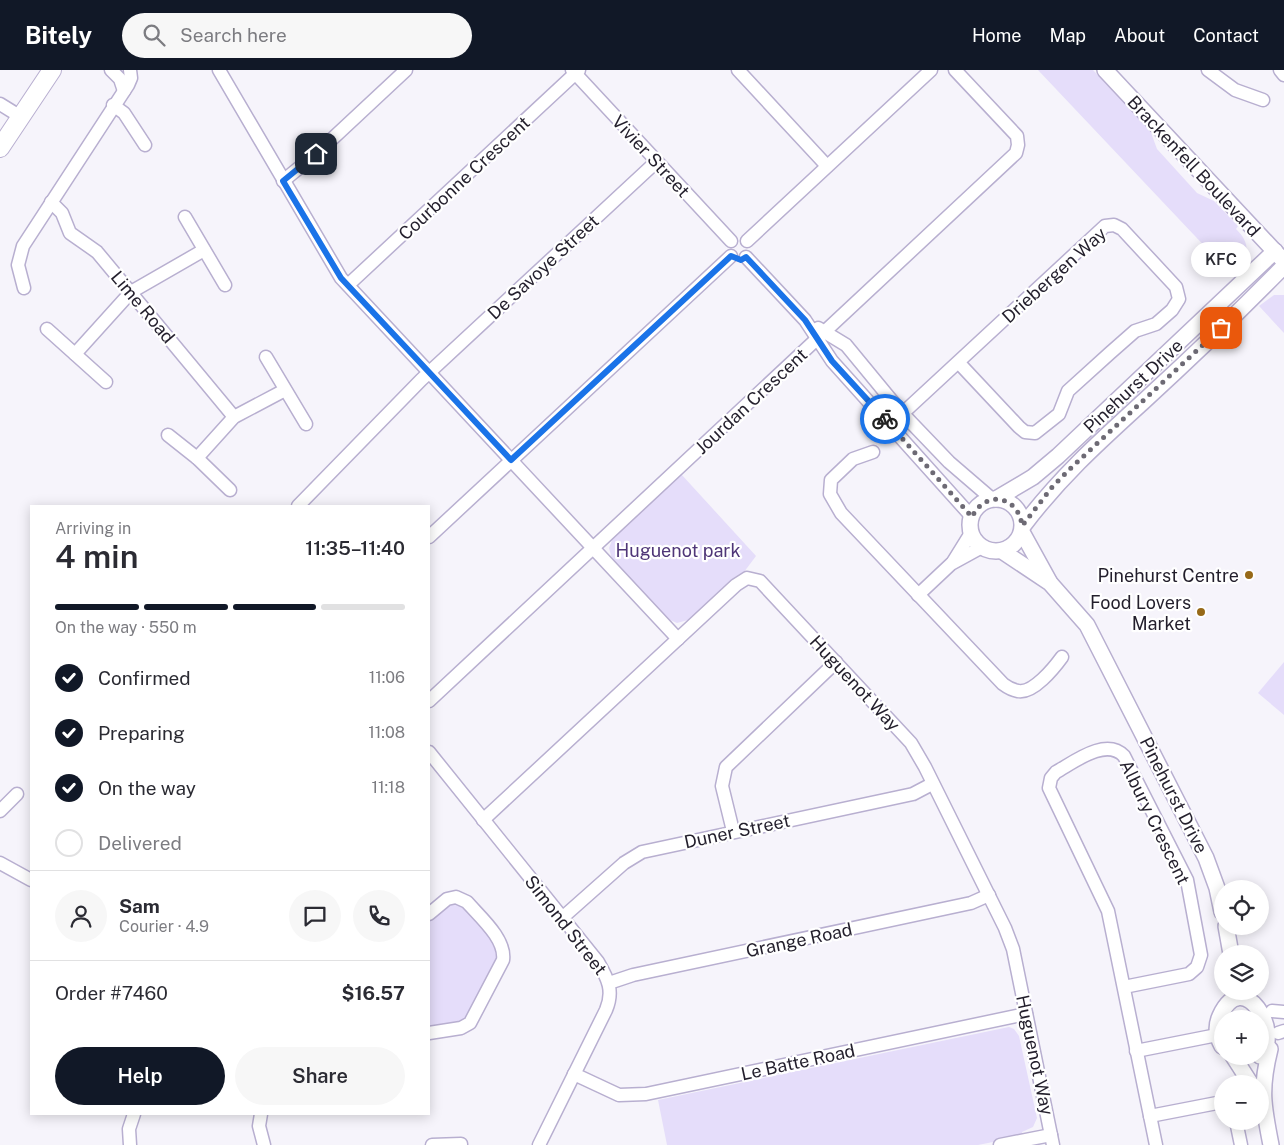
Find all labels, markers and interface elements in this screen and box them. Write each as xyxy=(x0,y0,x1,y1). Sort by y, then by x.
search box xyxy=(122,13,472,58)
text: Bitely xyxy=(25,21,92,49)
icon: search xyxy=(140,21,168,49)
text: Search here xyxy=(180,24,287,46)
text: Home xyxy=(972,25,1022,46)
text: Map xyxy=(1050,25,1086,46)
text: About xyxy=(1114,25,1165,46)
text: Contact xyxy=(1193,25,1259,46)
street label: Brackenfell Boulevard xyxy=(1123,91,1265,241)
street label: Vivier Street xyxy=(608,111,694,201)
street label: Courbonne Crescent xyxy=(394,112,534,244)
pin xyxy=(295,133,337,175)
icon: home xyxy=(302,140,330,168)
street label: De Savoye Street xyxy=(483,210,603,324)
street label: Driebergen Way xyxy=(998,222,1111,327)
callout: KFC xyxy=(1191,243,1251,278)
text: KFC xyxy=(1205,250,1237,269)
street label: Lime Road xyxy=(107,267,179,347)
pin xyxy=(1200,307,1242,349)
icon: bag xyxy=(1207,314,1235,342)
street label: Pinehurst Drive xyxy=(1079,335,1187,437)
street label: Jourdan Crescent xyxy=(691,344,811,458)
courier xyxy=(860,394,910,444)
icon: bike xyxy=(871,405,899,433)
text: Arriving in xyxy=(55,519,131,538)
text: 11:35–11:40 xyxy=(305,537,405,559)
text: 4 min xyxy=(55,538,138,575)
park label: Huguenot park xyxy=(615,540,741,561)
place label: Pinehurst Centre xyxy=(1098,565,1239,586)
marker: Pinehurst Centre xyxy=(1243,569,1255,581)
place label: Food Lovers Market xyxy=(1090,592,1191,634)
marker: Food Lovers Market xyxy=(1195,606,1207,618)
text: On the way · 550 m xyxy=(55,618,197,637)
street label: Huguenot Way xyxy=(806,631,905,735)
icon: check xyxy=(55,664,83,692)
text: Confirmed xyxy=(98,667,191,689)
text: 11:06 xyxy=(369,668,405,687)
icon: check xyxy=(55,719,83,747)
text: Preparing xyxy=(98,722,185,744)
text: 11:08 xyxy=(368,723,405,742)
street label: Pinehurst Drive xyxy=(1136,733,1212,857)
street label: Albury Crescent xyxy=(1116,756,1194,888)
icon: check xyxy=(55,774,83,802)
text: On the way xyxy=(98,777,196,799)
text: 11:18 xyxy=(371,778,405,797)
street label: Duner Street xyxy=(682,810,792,852)
text: Delivered xyxy=(98,832,182,854)
street label: Simond Street xyxy=(521,871,611,979)
map controls xyxy=(1214,880,1269,1130)
button: locate xyxy=(1214,880,1269,935)
button: person xyxy=(55,890,107,942)
button: chat xyxy=(289,890,341,942)
button: phone xyxy=(353,890,405,942)
text: Sam xyxy=(119,895,160,917)
text: Courier · 4.9 xyxy=(119,917,209,936)
street label: Grange Road xyxy=(744,918,854,962)
button: layers xyxy=(1214,945,1269,1000)
text: Order #7460 xyxy=(55,982,168,1004)
text: $16.57 xyxy=(342,982,405,1004)
street label: Huguenot Way xyxy=(1012,993,1058,1117)
button: + xyxy=(1214,1010,1269,1065)
street label: Le Batte Road xyxy=(739,1040,857,1084)
button: Help xyxy=(55,1047,225,1105)
button: Share xyxy=(235,1047,405,1105)
button: − xyxy=(1214,1075,1269,1130)

